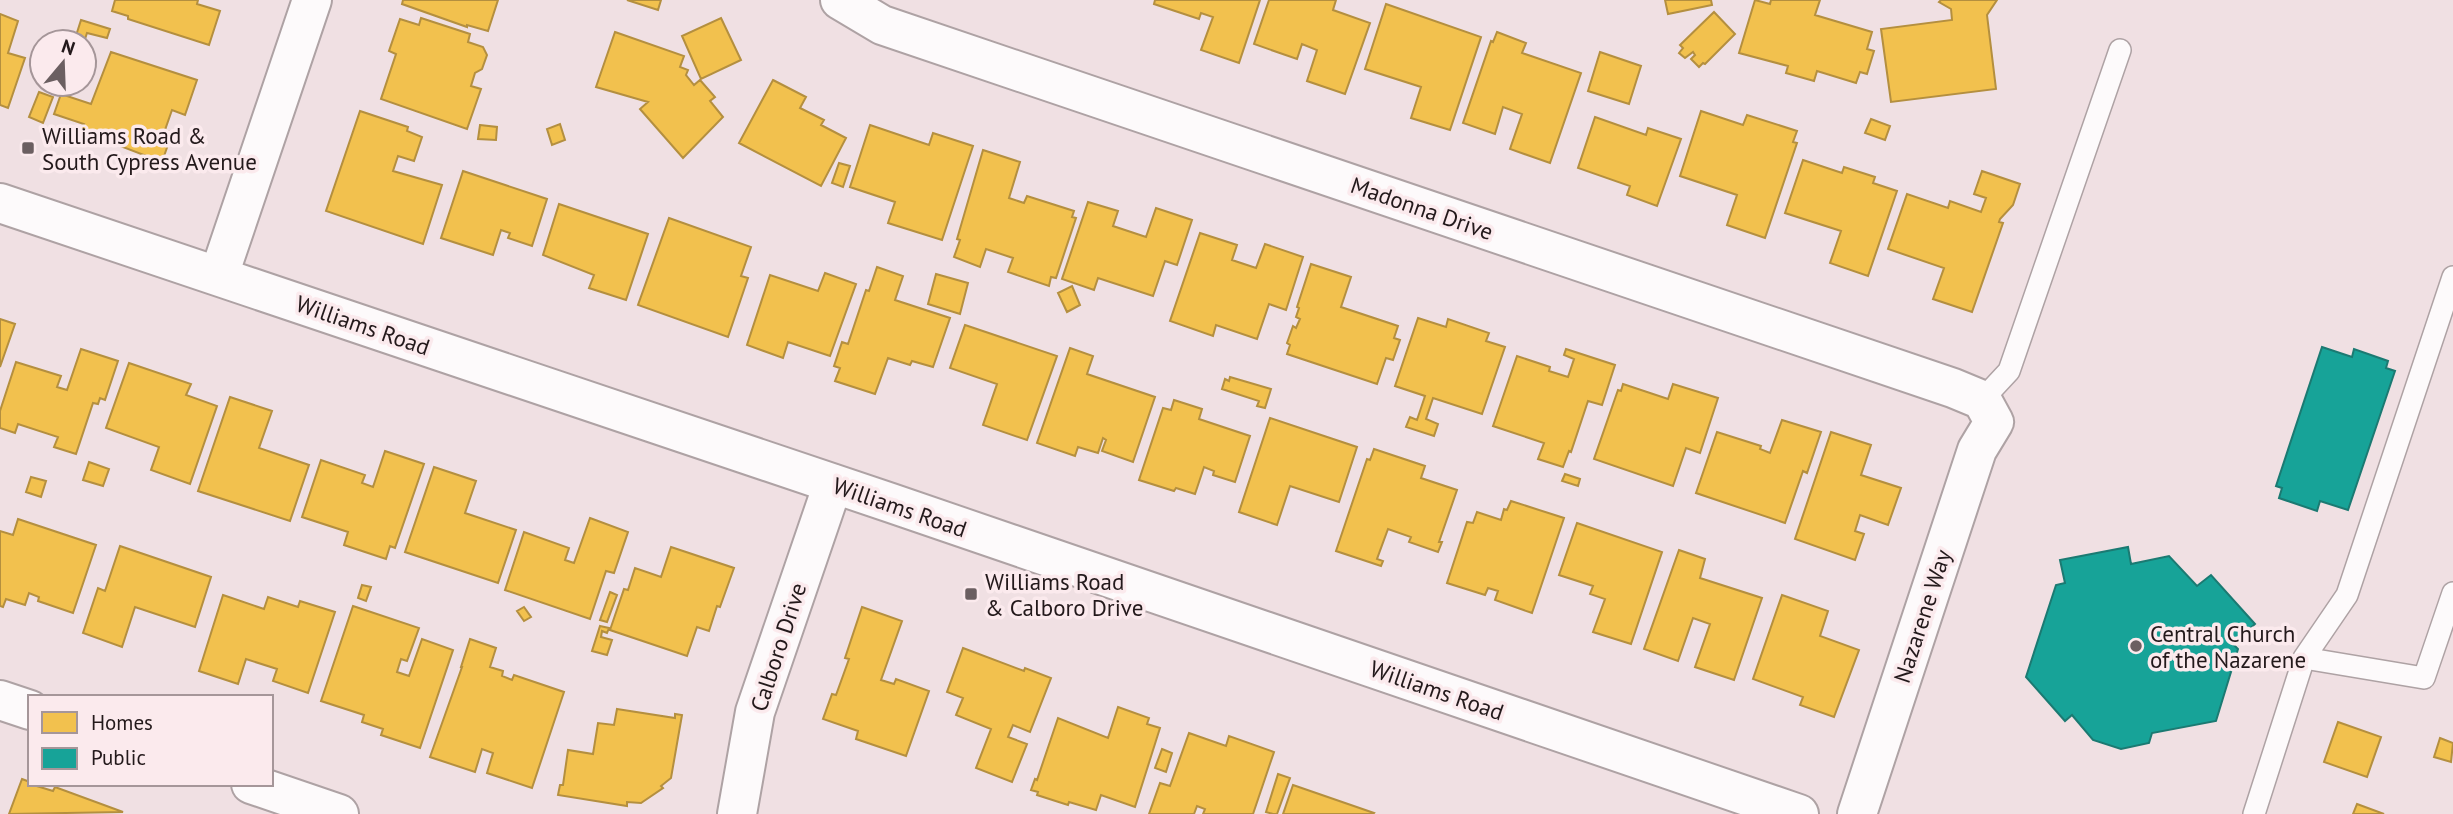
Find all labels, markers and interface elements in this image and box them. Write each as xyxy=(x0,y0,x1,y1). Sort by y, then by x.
north arrow xyxy=(28,28,98,98)
text: N xyxy=(59,34,78,60)
place label: Williams Road & South Cypress Avenue xyxy=(42,121,257,176)
marker: Williams Road & South Cypress Avenue xyxy=(20,140,36,156)
street label: Madonna Drive xyxy=(1347,170,1497,246)
street label: Williams Road xyxy=(292,289,434,361)
street label: Williams Road xyxy=(829,471,971,543)
street label: Nazarene Way xyxy=(1887,545,1957,686)
place label: Williams Road & Calboro Drive xyxy=(985,567,1143,622)
street label: Calboro Drive xyxy=(744,579,812,715)
marker: Williams Road & Calboro Drive xyxy=(963,586,979,602)
place label: Central Church of the Nazarene xyxy=(2150,619,2306,674)
marker: Central Church of the Nazarene xyxy=(2128,638,2144,654)
street label: Williams Road xyxy=(1366,654,1508,726)
legend xyxy=(28,695,273,786)
text: Homes xyxy=(91,709,153,736)
text: Public xyxy=(91,744,146,771)

